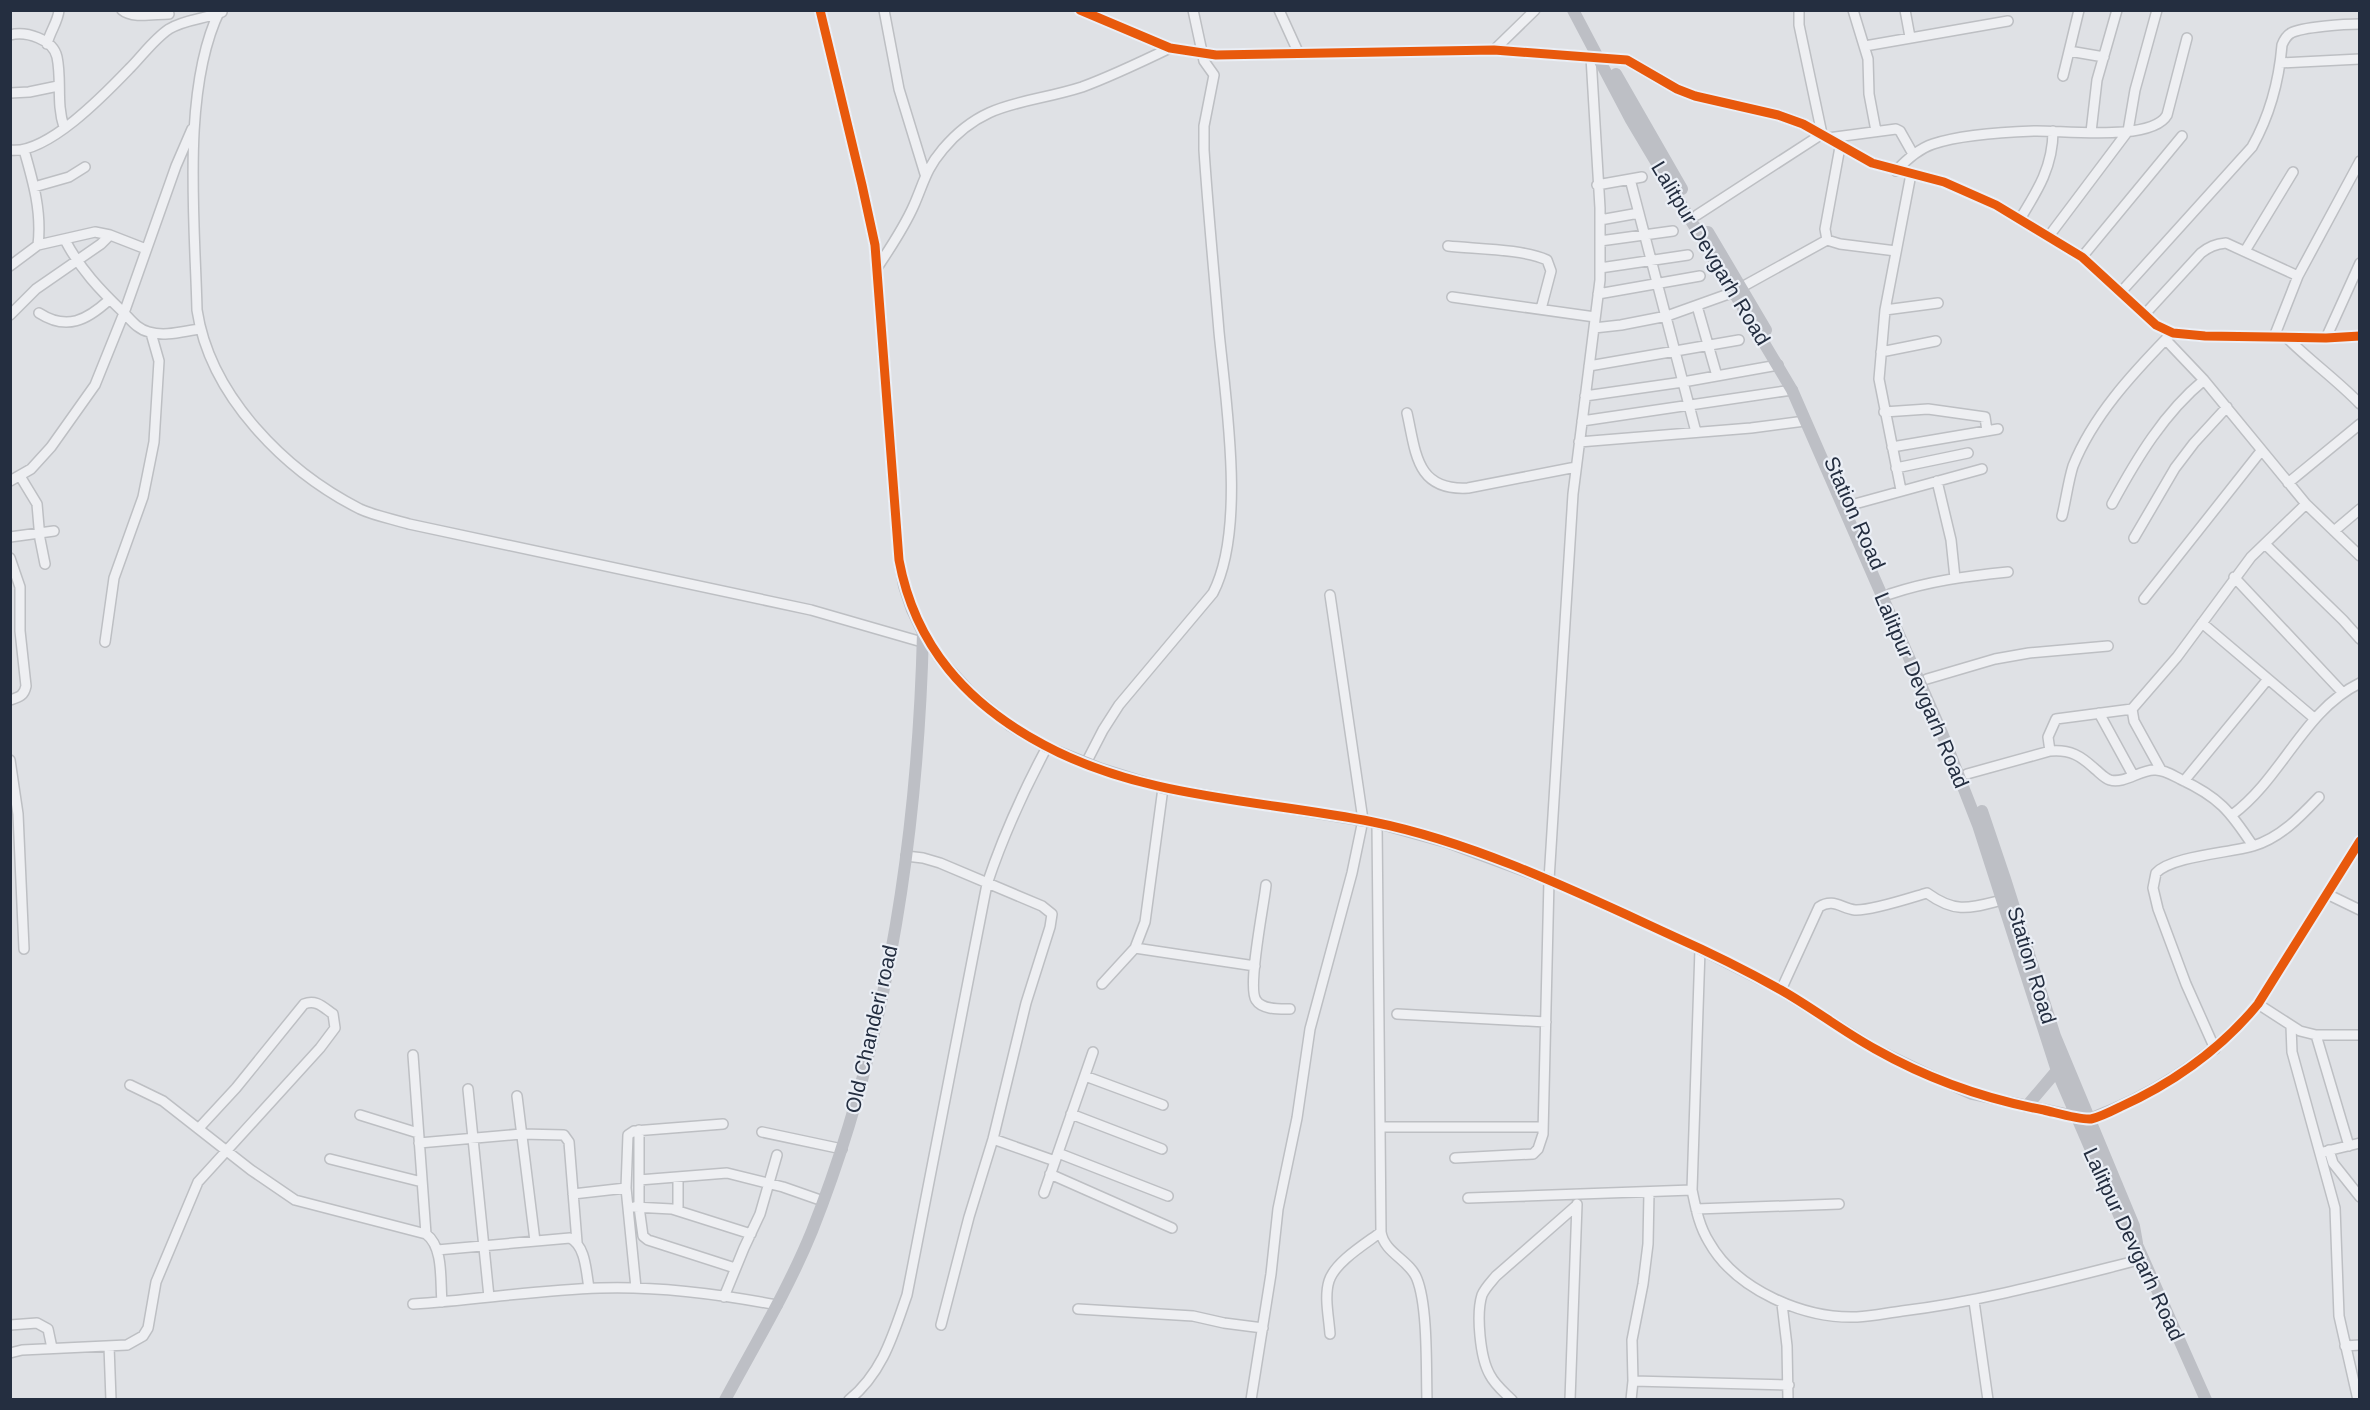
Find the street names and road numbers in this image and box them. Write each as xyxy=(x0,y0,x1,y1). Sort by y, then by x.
street label: Lalitpur Devgarh Road xyxy=(1647,157,1775,349)
street label: Station Road xyxy=(1820,453,1890,573)
street label: Lalitpur Devgarh Road xyxy=(1870,589,1974,791)
street label: Station Road xyxy=(2003,904,2061,1026)
street label: Old Chanderi road xyxy=(840,943,902,1115)
street label: Lalitpur Devgarh Road xyxy=(2079,1144,2189,1344)

